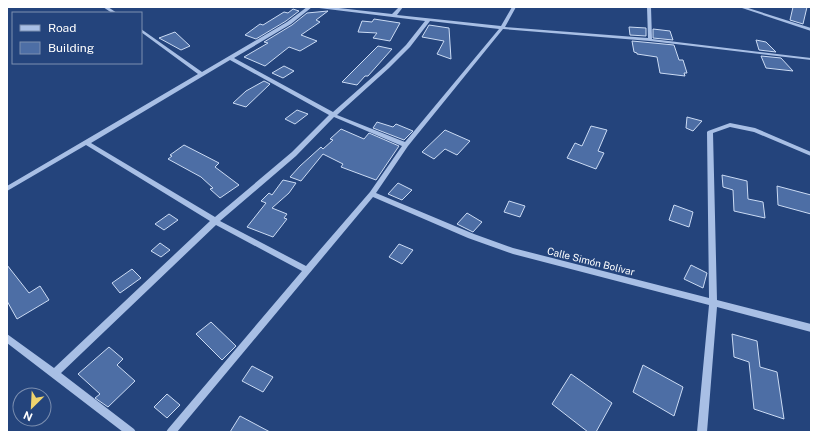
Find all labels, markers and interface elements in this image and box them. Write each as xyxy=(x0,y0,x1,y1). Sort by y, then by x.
legend xyxy=(12,12,142,64)
text: Road xyxy=(48,21,76,35)
text: Building xyxy=(48,41,94,55)
street label: Calle Simón Bolívar xyxy=(546,244,636,278)
north arrow xyxy=(12,387,52,427)
text: N xyxy=(22,409,34,423)

